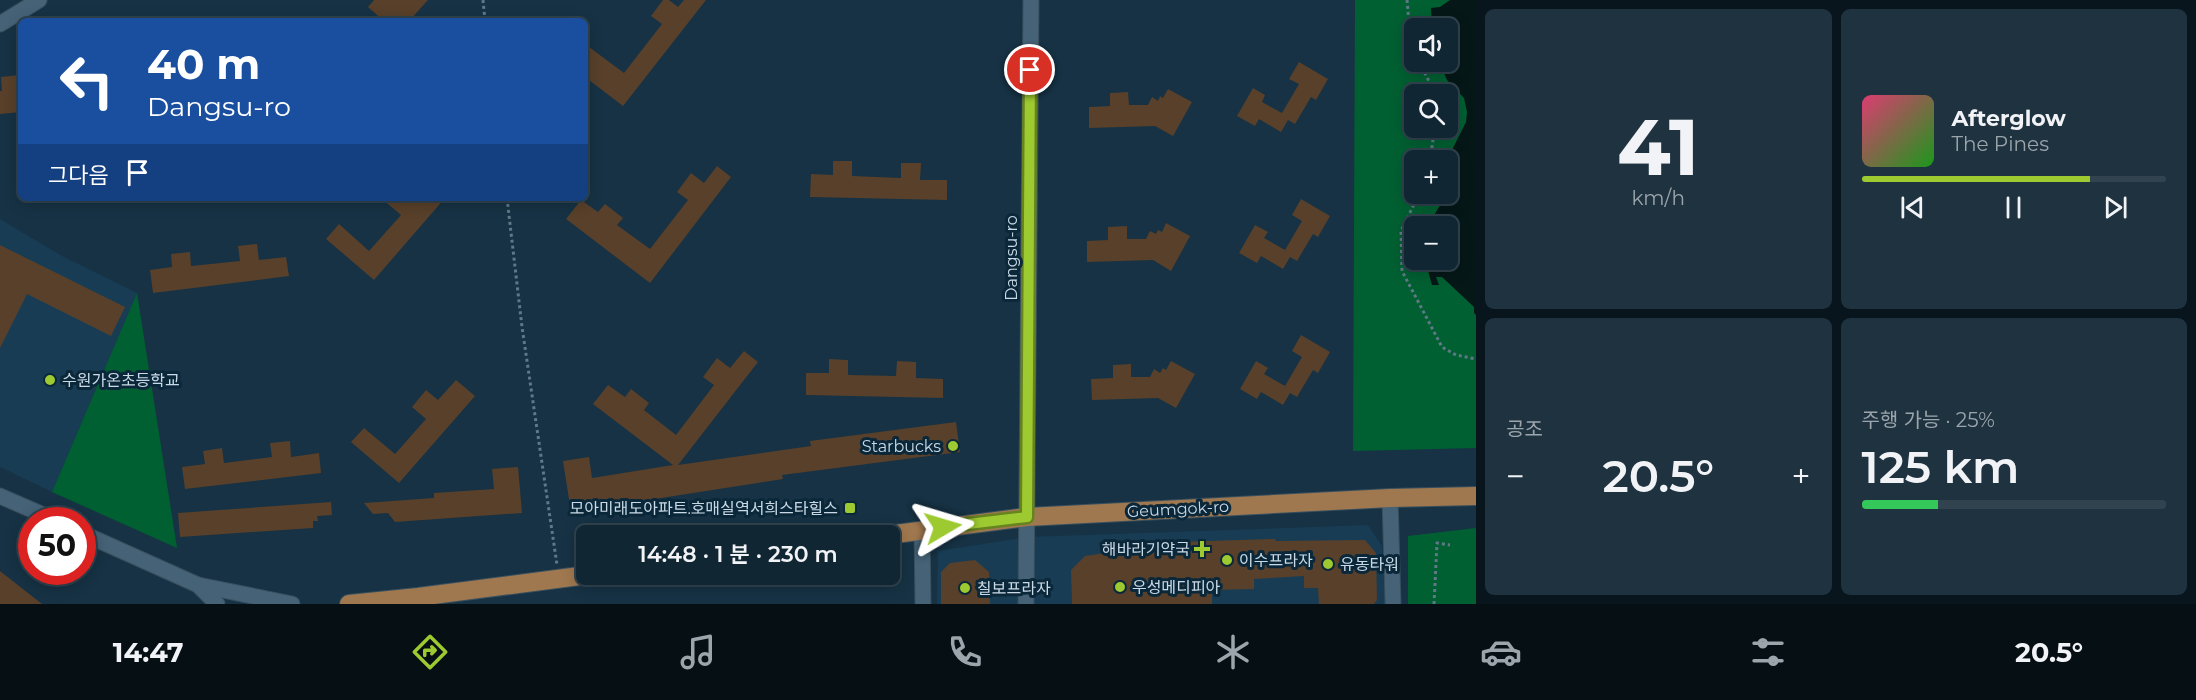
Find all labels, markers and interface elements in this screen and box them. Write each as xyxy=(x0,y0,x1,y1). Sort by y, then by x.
map controls xyxy=(1404,18,1458,270)
button: sound xyxy=(1404,18,1458,72)
text: 40 m xyxy=(147,38,260,90)
icon: left xyxy=(48,42,126,120)
pin xyxy=(1004,44,1055,95)
icon: arrive xyxy=(1013,53,1046,86)
button: search xyxy=(1404,84,1458,138)
text: Dangsu-ro xyxy=(147,90,291,123)
text: 41 xyxy=(1617,99,1699,195)
text: Afterglow xyxy=(1952,105,2066,132)
text: The Pines xyxy=(1952,132,2049,156)
button: + xyxy=(1404,150,1458,204)
icon: arrive xyxy=(121,156,154,189)
text: 그다음 xyxy=(48,162,109,189)
text: km/h xyxy=(1632,186,1685,210)
icon: previous xyxy=(1896,191,1929,224)
icon: pause xyxy=(1997,191,2030,224)
icon: next xyxy=(2099,191,2132,224)
street label: Dangsu-ro xyxy=(1002,215,1021,301)
button: − xyxy=(1404,216,1458,270)
place label: 수원가온초등학교 xyxy=(62,371,180,390)
marker: 수원가온초등학교 xyxy=(43,373,57,387)
text: 주행 가능 · 25% xyxy=(1862,408,1995,432)
text: 공조 xyxy=(1506,417,1543,441)
place label: Starbucks xyxy=(862,437,941,456)
marker: Starbucks xyxy=(946,439,960,453)
text: 125 km xyxy=(1862,439,2019,494)
text: 20.5° xyxy=(1602,448,1714,503)
text: − xyxy=(1506,456,1525,496)
text: + xyxy=(1792,456,1810,496)
position arrow xyxy=(911,495,975,559)
street label: Geumgok-ro xyxy=(1126,497,1230,521)
place label: 모아미래도아파트.호매실역서희스타힐스 xyxy=(570,499,838,518)
marker: 모아미래도아파트.호매실역서희스타힐스 xyxy=(843,501,857,515)
speed limit sign: 50 xyxy=(18,507,96,585)
place label: 해바라기약국 xyxy=(1102,540,1190,559)
text: 14:48 · 1 분 · 230 m xyxy=(638,541,838,568)
marker: 해바라기약국 xyxy=(1195,542,1209,556)
place label: 이수프라자 xyxy=(1239,551,1313,570)
marker: 이수프라자 xyxy=(1220,553,1234,567)
place label: 유동타워 xyxy=(1340,555,1399,574)
marker: 유동타워 xyxy=(1321,557,1335,571)
place label: 우성메디피아 xyxy=(1132,578,1221,597)
place label: 칠보프라자 xyxy=(977,579,1051,598)
marker: 우성메디피아 xyxy=(1113,580,1127,594)
marker: 칠보프라자 xyxy=(958,581,972,595)
icon: directions xyxy=(409,631,451,673)
icon: music xyxy=(677,631,719,673)
icon: phone xyxy=(944,631,986,673)
icon: climate xyxy=(1212,631,1254,673)
icon: car xyxy=(1480,631,1522,673)
icon: filters xyxy=(1747,631,1789,673)
text: 14:47 xyxy=(113,636,184,669)
text: 20.5° xyxy=(2015,636,2083,669)

